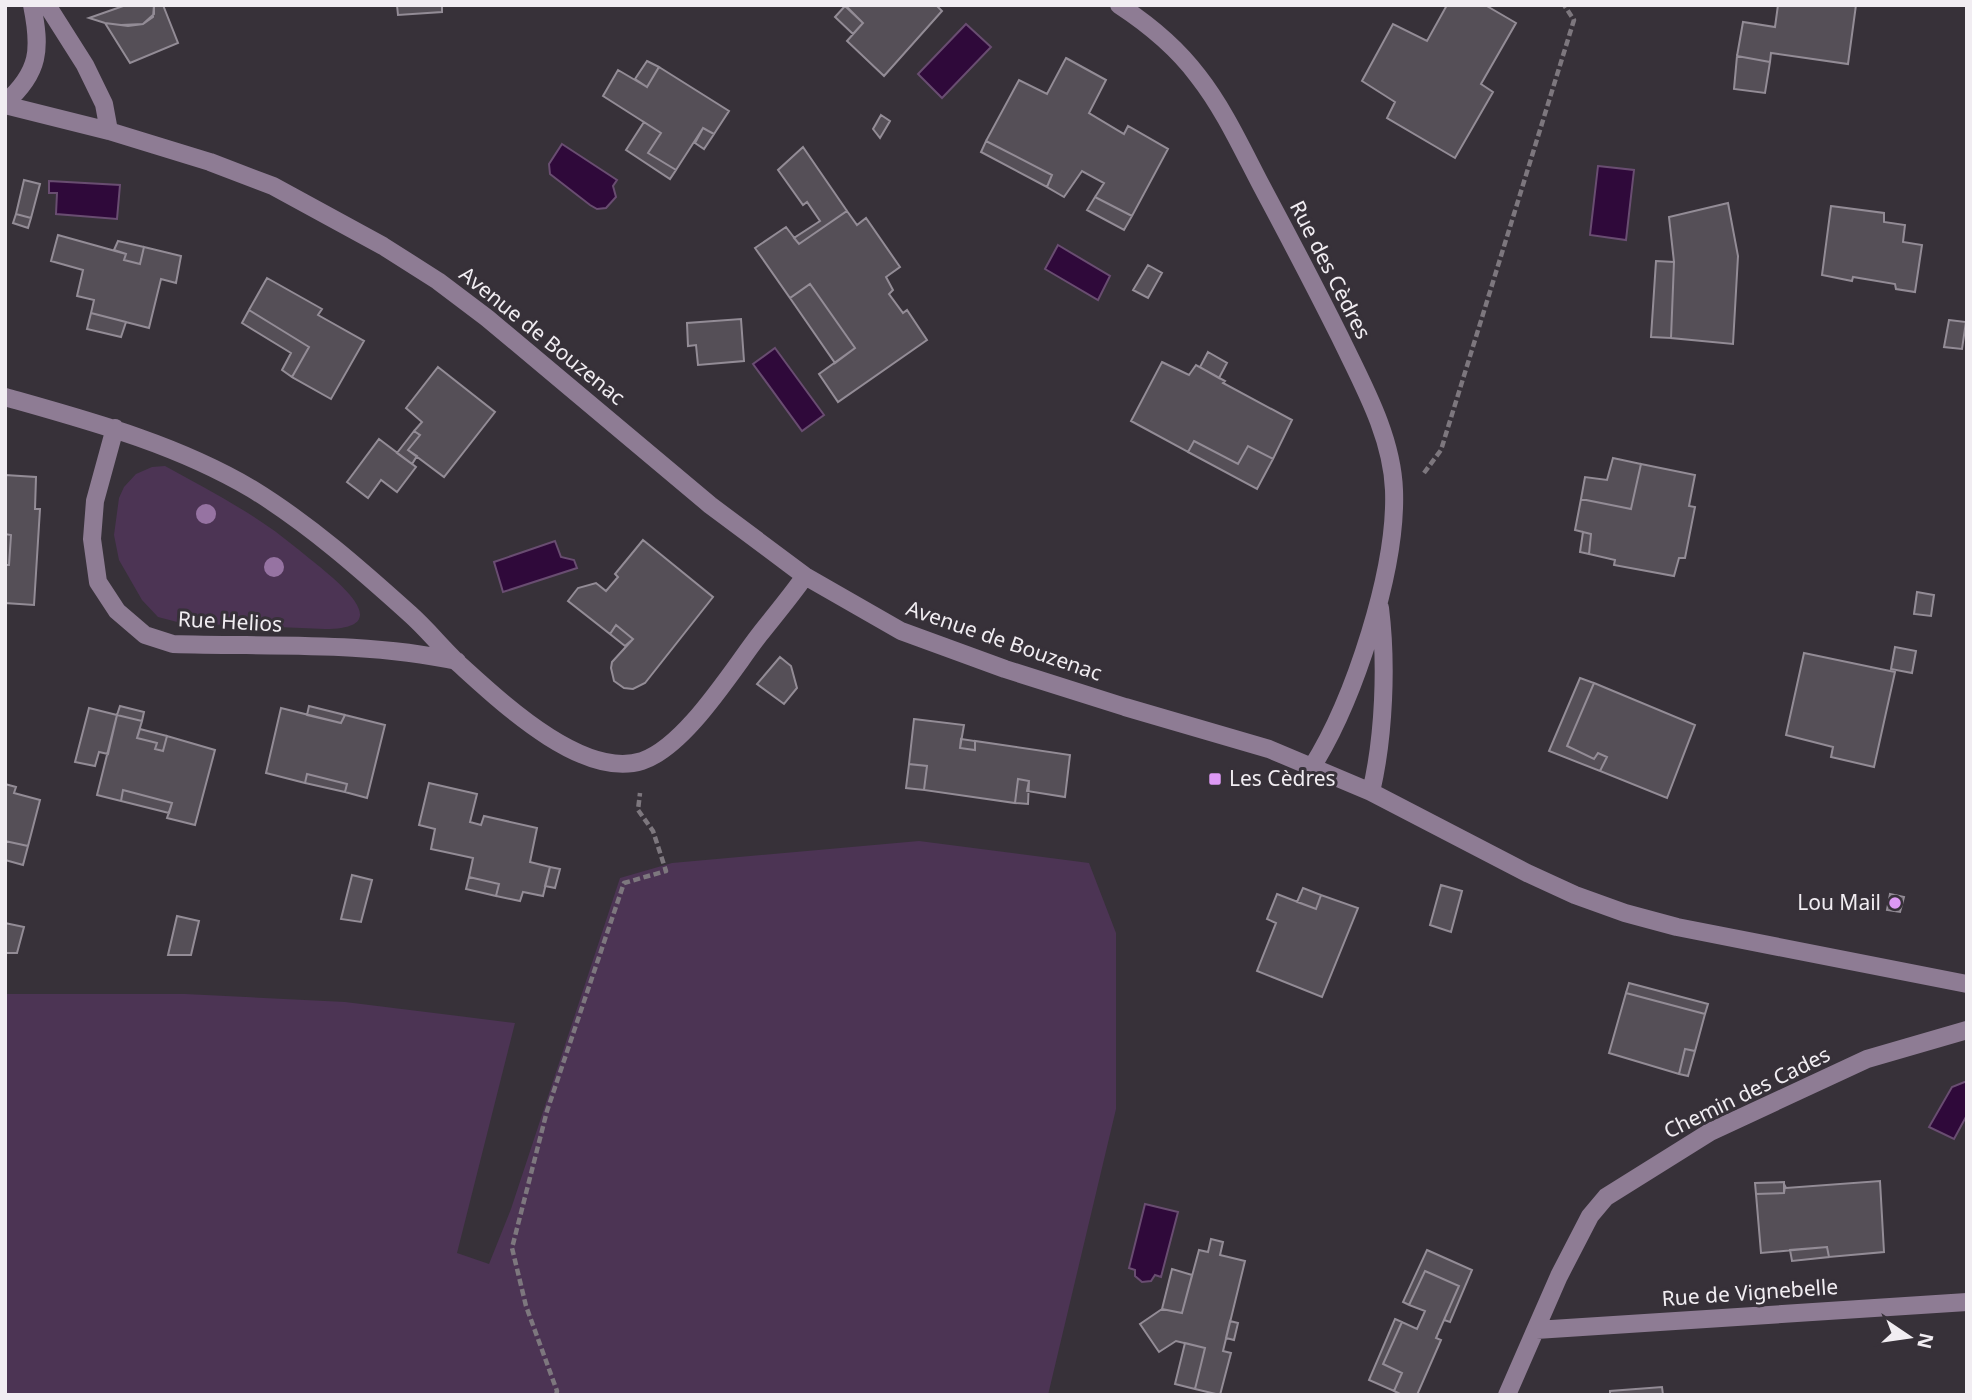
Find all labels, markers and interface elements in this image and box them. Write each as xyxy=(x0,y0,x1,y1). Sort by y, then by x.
street label: Rue des Cèdres xyxy=(1284,196,1378,344)
street label: Avenue de Bouzenac xyxy=(454,260,631,411)
street label: Avenue de Bouzenac xyxy=(903,593,1106,687)
street label: Rue Helios xyxy=(177,604,283,638)
place label: Les Cèdres xyxy=(1229,764,1336,792)
marker: Les Cèdres xyxy=(1207,771,1223,787)
place label: Lou Mail xyxy=(1797,888,1881,916)
marker: Lou Mail xyxy=(1887,895,1903,911)
street label: Chemin des Cades xyxy=(1659,1040,1834,1145)
street label: Rue de Vignebelle xyxy=(1661,1272,1839,1312)
north arrow xyxy=(1874,1302,1944,1372)
text: N xyxy=(1911,1330,1940,1351)

